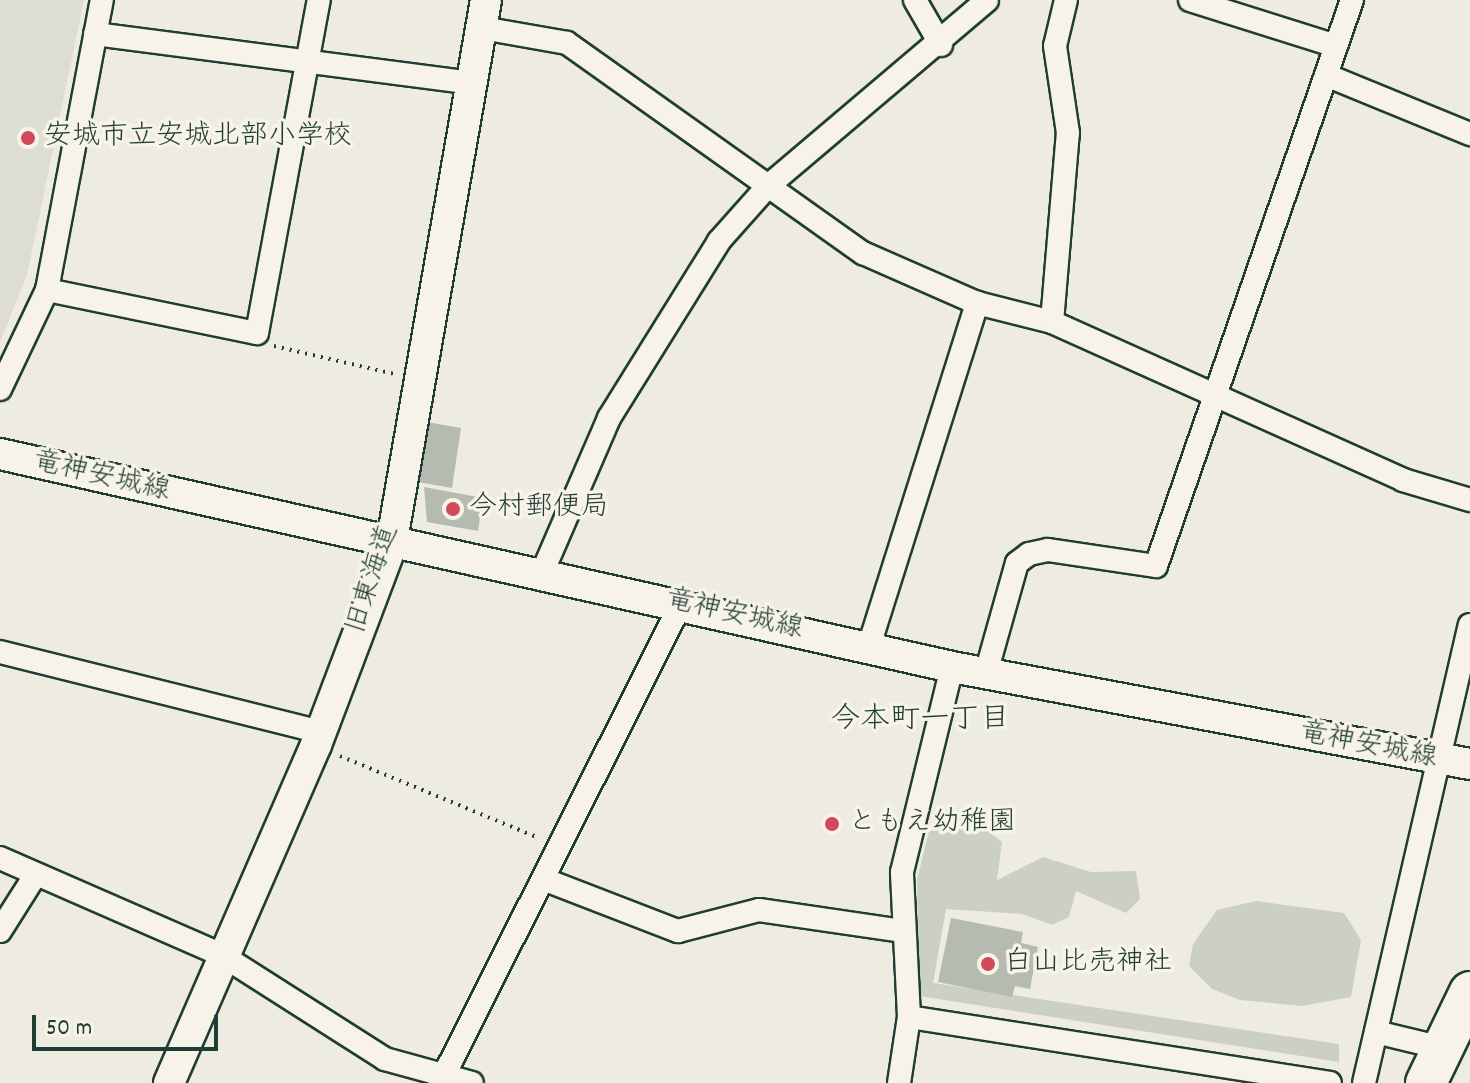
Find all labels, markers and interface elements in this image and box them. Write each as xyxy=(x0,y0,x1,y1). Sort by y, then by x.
place label: 安城市立安城北部小学校 xyxy=(44,121,352,155)
marker: 安城市立安城北部小学校 xyxy=(19,129,37,147)
street label: 竜神安城線 xyxy=(29,446,173,510)
place label: 今村郵便局 xyxy=(469,492,609,526)
marker: 今村郵便局 xyxy=(444,500,462,518)
street label: 旧東海道 xyxy=(341,522,407,638)
street label: 竜神安城線 xyxy=(662,584,806,648)
district label: 今本町一丁目 xyxy=(830,704,1010,740)
street label: 竜神安城線 xyxy=(1296,717,1440,777)
place label: ともえ幼稚園 xyxy=(848,807,1016,841)
marker: ともえ幼稚園 xyxy=(823,815,841,833)
place label: 白山比売神社 xyxy=(1004,947,1172,981)
marker: 白山比売神社 xyxy=(979,955,997,973)
scale bar xyxy=(36,999,222,1049)
text: 50 m xyxy=(46,1012,92,1046)

